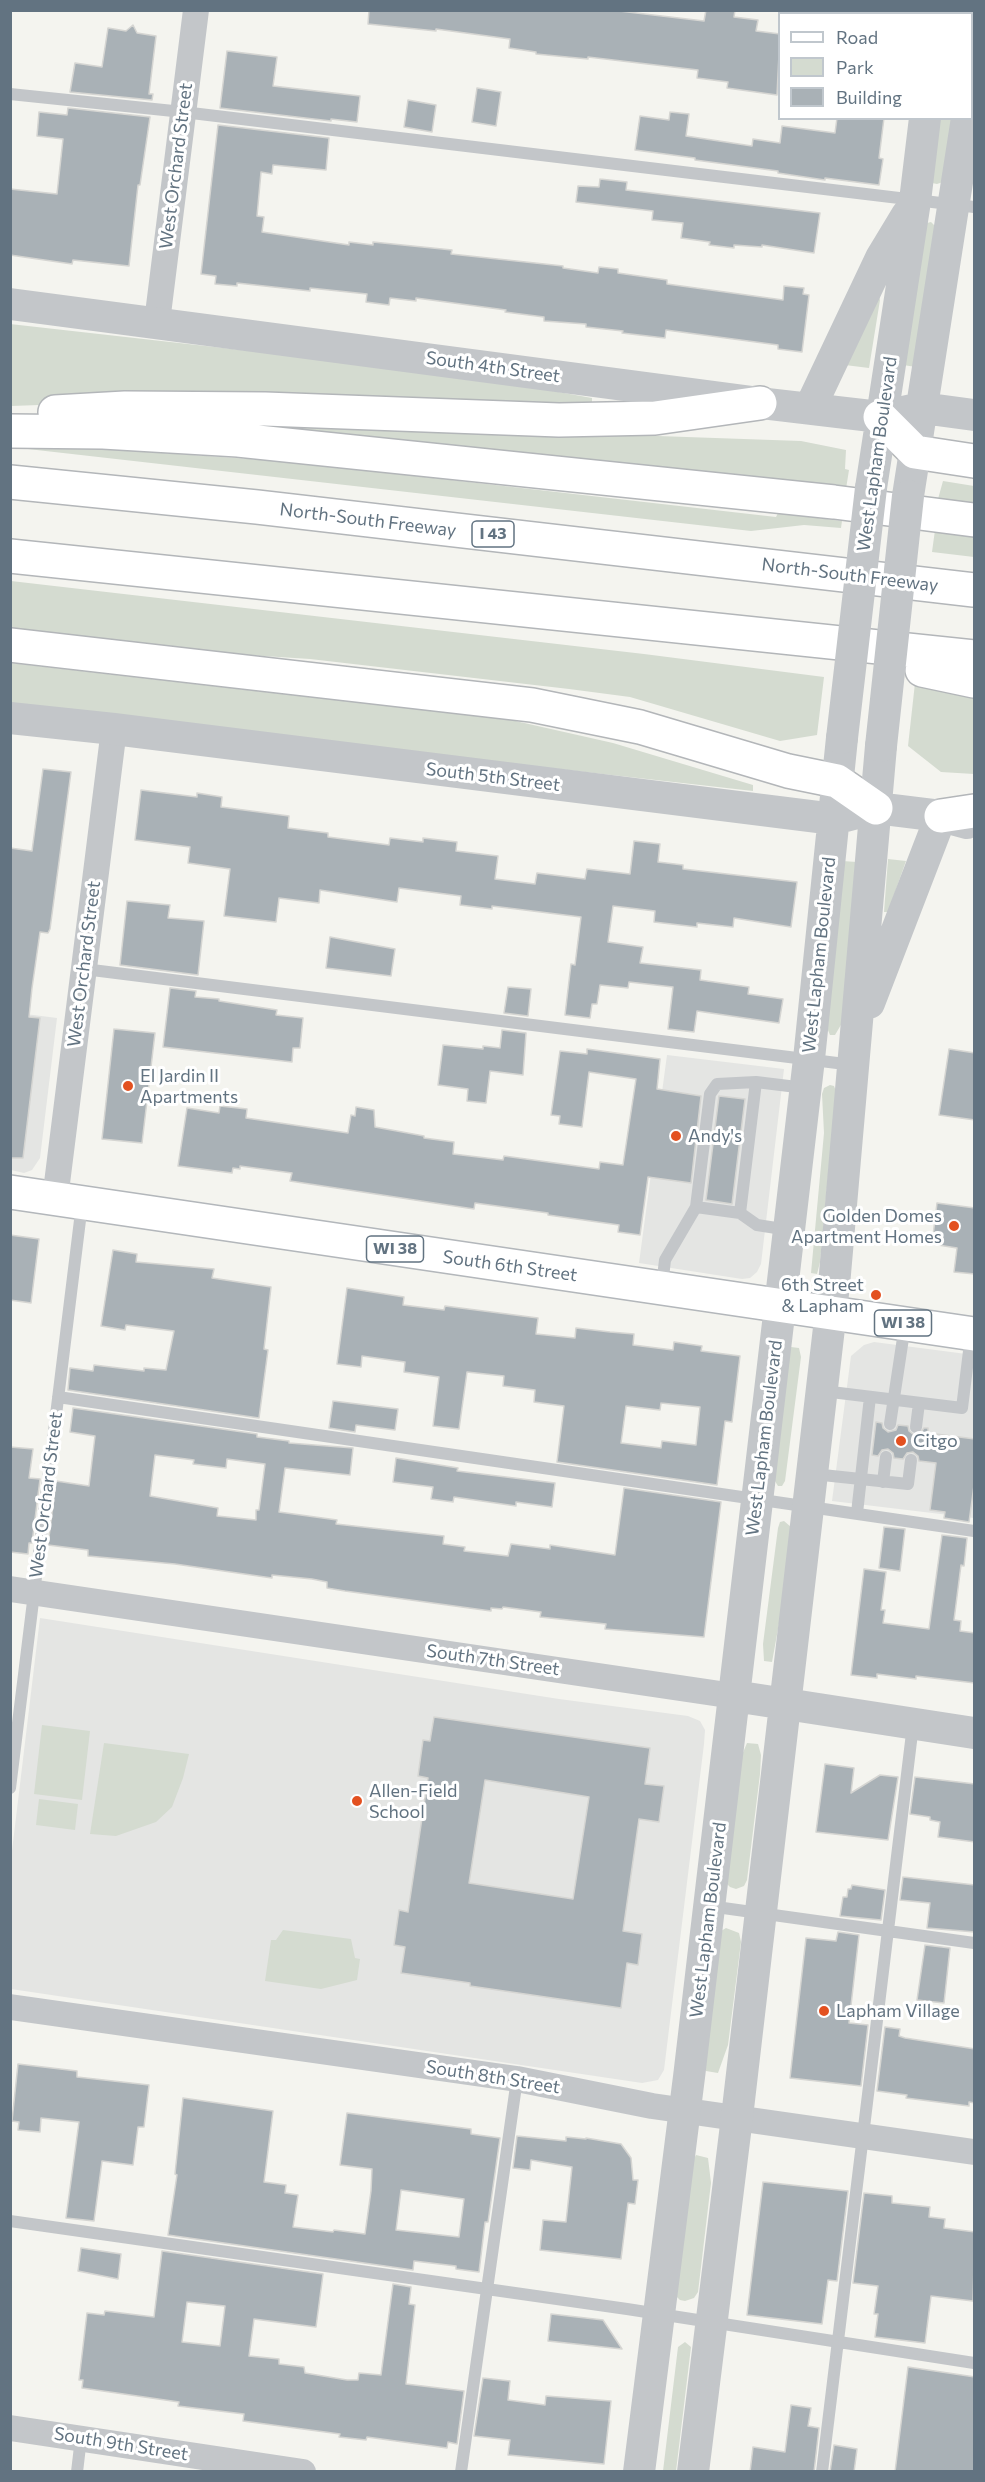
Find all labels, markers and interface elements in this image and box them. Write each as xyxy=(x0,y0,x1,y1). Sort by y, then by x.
legend xyxy=(778,12,973,120)
text: Road xyxy=(836,26,878,48)
text: Park xyxy=(836,56,874,78)
street label: West Orchard Street xyxy=(155,82,197,250)
text: Building xyxy=(836,86,902,108)
street label: South 4th Street xyxy=(424,347,562,387)
street label: West Lapham Boulevard xyxy=(853,355,901,553)
street label: North-South Freeway xyxy=(278,498,458,542)
road number: I 43 xyxy=(472,521,514,547)
street label: North-South Freeway xyxy=(760,553,940,597)
street label: South 5th Street xyxy=(425,758,561,796)
street label: West Lapham Boulevard xyxy=(798,856,840,1054)
street label: West Orchard Street xyxy=(63,880,105,1048)
place label: El Jardin II Apartments xyxy=(140,1065,238,1108)
marker: El Jardin II Apartments xyxy=(121,1079,135,1093)
place label: Andy's xyxy=(688,1125,742,1147)
marker: Andy's xyxy=(669,1129,683,1143)
place label: Golden Domes Apartment Homes xyxy=(791,1205,942,1248)
marker: Golden Domes Apartment Homes xyxy=(947,1219,961,1233)
road number: WI 38 xyxy=(366,1236,424,1262)
street label: South 6th Street xyxy=(441,1246,579,1286)
place label: 6th Street & Lapham xyxy=(781,1274,864,1316)
marker: 6th Street & Lapham xyxy=(869,1288,883,1302)
road number: WI 38 xyxy=(874,1310,932,1336)
street label: West Lapham Boulevard xyxy=(741,1339,787,1537)
street label: West Orchard Street xyxy=(25,1411,67,1579)
place label: Citgo xyxy=(913,1430,958,1452)
marker: Citgo xyxy=(894,1434,908,1448)
street label: South 7th Street xyxy=(425,1640,561,1680)
place label: Allen-Field School xyxy=(369,1780,457,1822)
marker: Allen-Field School xyxy=(350,1794,364,1808)
street label: West Lapham Boulevard xyxy=(685,1821,731,2019)
place label: Lapham Village xyxy=(836,2000,960,2022)
marker: Lapham Village xyxy=(817,2004,831,2018)
street label: South 8th Street xyxy=(424,2056,562,2098)
street label: South 9th Street xyxy=(52,2423,190,2465)

